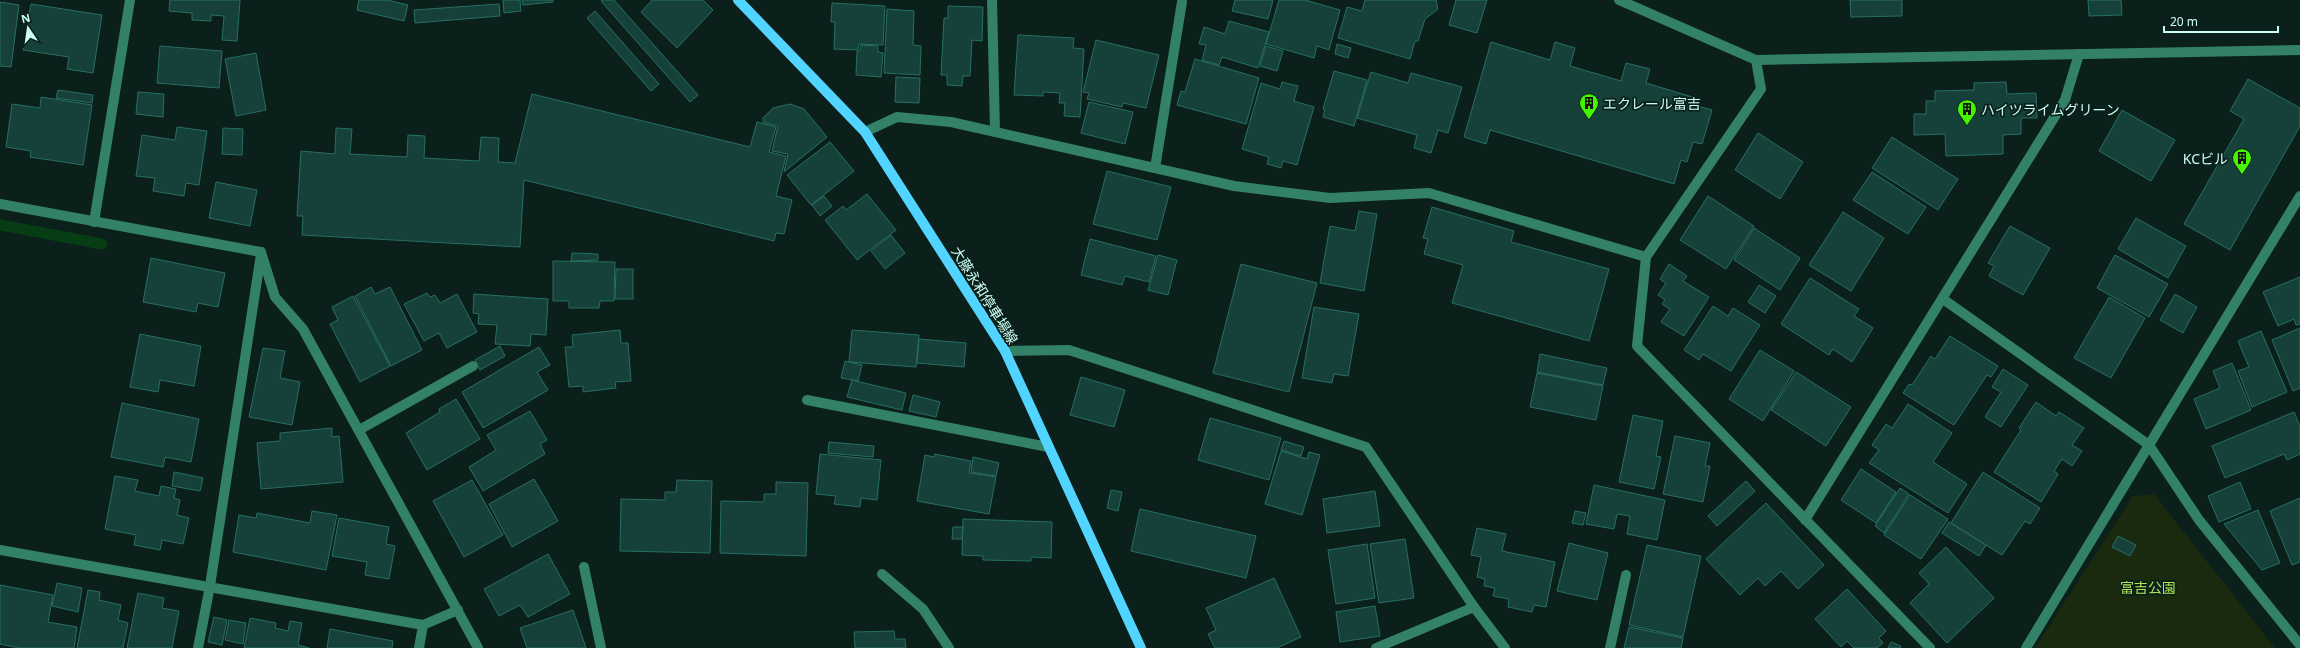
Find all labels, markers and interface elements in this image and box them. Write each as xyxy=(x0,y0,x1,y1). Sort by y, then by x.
north arrow xyxy=(8,8,48,48)
scale bar xyxy=(2164,8,2278,34)
text: N xyxy=(20,9,32,26)
text: 20 m xyxy=(2170,13,2198,30)
building icon: エクレール富吉 xyxy=(1578,92,1600,120)
place label: エクレール富吉 xyxy=(1603,94,1701,113)
building icon: ハイツライムグリーン xyxy=(1956,98,1978,126)
place label: ハイツライムグリーン xyxy=(1981,100,2120,119)
building icon: KCビル xyxy=(2231,147,2253,175)
place label: KCビル xyxy=(2183,149,2228,168)
street label: 大藤永和停車場線 xyxy=(947,242,1023,348)
park label: 富吉公園 xyxy=(2120,578,2176,597)

